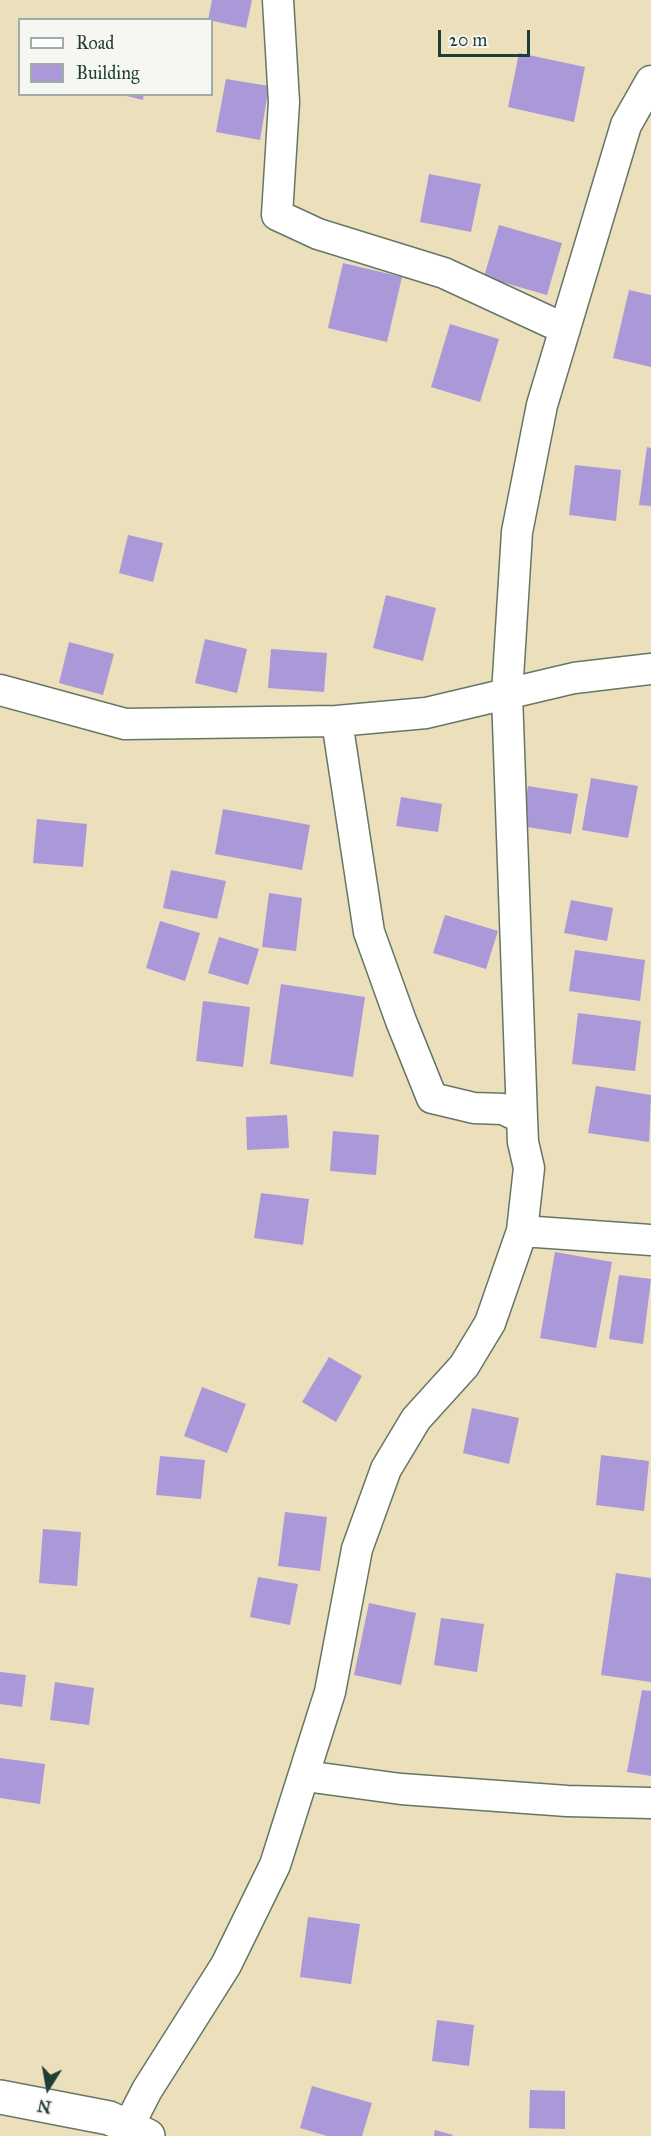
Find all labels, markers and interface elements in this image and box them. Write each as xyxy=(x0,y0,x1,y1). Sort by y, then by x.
legend xyxy=(18,18,213,96)
scale bar xyxy=(441,18,532,56)
text: 20 m xyxy=(449,29,487,51)
text: Road xyxy=(76,32,114,54)
text: Building xyxy=(76,62,139,84)
north arrow xyxy=(18,2058,78,2118)
text: N xyxy=(36,2096,53,2117)

